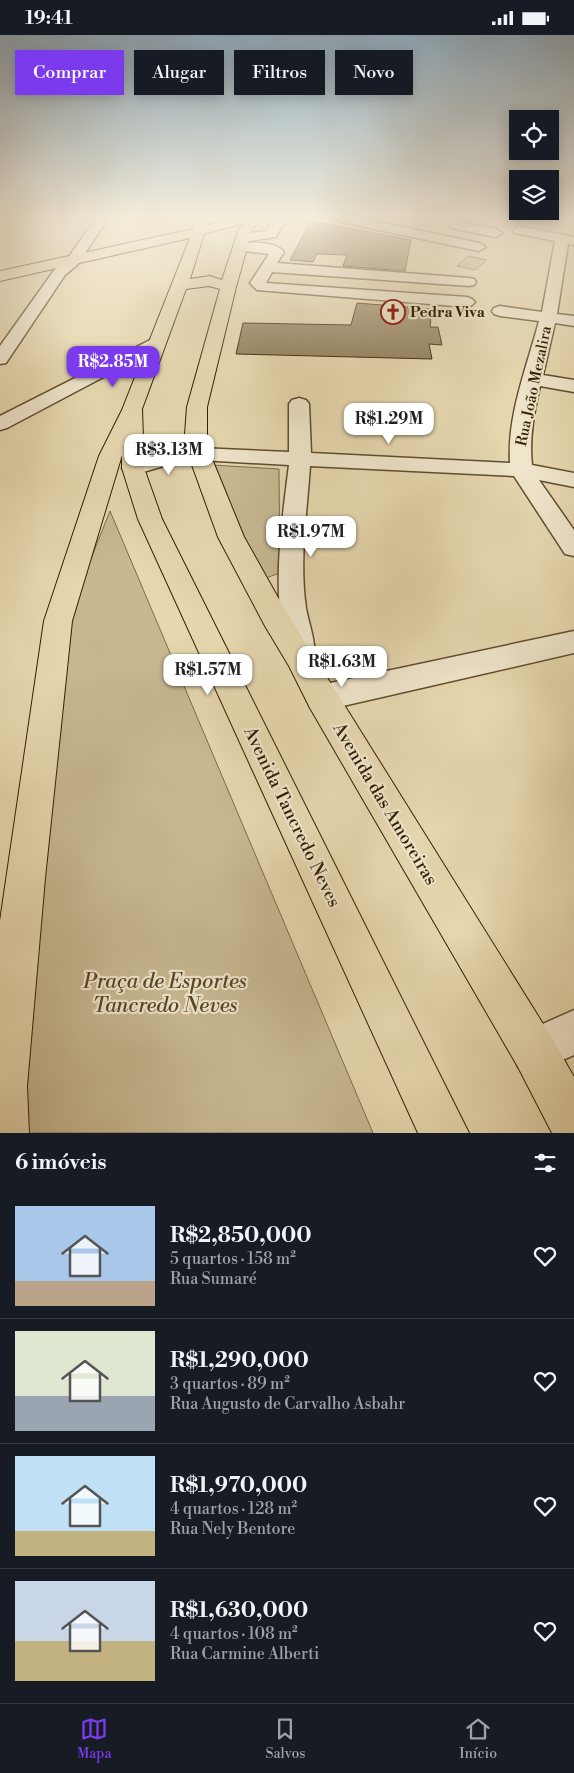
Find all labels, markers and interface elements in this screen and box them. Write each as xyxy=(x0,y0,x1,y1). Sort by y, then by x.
text: 19:41 xyxy=(25,6,73,30)
chip: Comprar xyxy=(15,50,124,95)
chip: Alugar xyxy=(134,50,224,95)
chip: Filtros xyxy=(234,50,325,95)
chip: Novo xyxy=(335,50,413,95)
map controls xyxy=(509,110,559,220)
button: locate xyxy=(509,110,559,160)
button: layers xyxy=(509,170,559,220)
church icon: Pedra Viva xyxy=(380,299,406,325)
place label: Pedra Viva xyxy=(410,303,486,322)
street label: Rua João Mezalira xyxy=(512,324,556,448)
pin: R$2.85M xyxy=(67,345,159,388)
text: R$2.85M xyxy=(78,352,148,372)
pin: R$1.29M xyxy=(343,403,435,445)
text: R$1.29M xyxy=(355,409,423,429)
pin: R$3.13M xyxy=(123,433,215,476)
text: R$3.13M xyxy=(135,440,203,460)
pin: R$1.97M xyxy=(265,515,357,558)
text: R$1.97M xyxy=(277,522,345,542)
pin: R$1.63M xyxy=(296,645,388,688)
text: R$1.63M xyxy=(308,652,376,672)
pin: R$1.57M xyxy=(162,653,254,696)
text: R$1.57M xyxy=(174,660,242,680)
street label: Avenida das Amoreiras xyxy=(327,718,443,890)
street label: Avenida Tancredo Neves xyxy=(238,722,346,911)
park label: Praça de Esportes Tancredo Neves xyxy=(82,969,247,1019)
icon: filters xyxy=(531,1149,559,1177)
text: 6 imóveis xyxy=(15,1150,106,1176)
text: R$2,850,000 xyxy=(170,1223,312,1249)
icon: home xyxy=(55,1226,115,1286)
icon: heart xyxy=(531,1242,559,1270)
text: 5 quartos · 158 m² xyxy=(170,1249,296,1269)
text: Rua Sumaré xyxy=(170,1269,257,1289)
text: R$1,290,000 xyxy=(170,1348,309,1374)
icon: home xyxy=(55,1351,115,1411)
icon: heart xyxy=(531,1367,559,1395)
text: 3 quartos · 89 m² xyxy=(170,1374,290,1394)
text: Rua Augusto de Carvalho Asbahr xyxy=(170,1394,405,1414)
text: R$1,970,000 xyxy=(170,1473,307,1499)
icon: home xyxy=(55,1476,115,1536)
icon: heart xyxy=(531,1492,559,1520)
text: 4 quartos · 128 m² xyxy=(170,1499,297,1519)
text: Rua Nely Bentore xyxy=(170,1519,295,1539)
text: R$1,630,000 xyxy=(170,1598,308,1624)
icon: home xyxy=(55,1601,115,1661)
icon: heart xyxy=(531,1617,559,1645)
text: 4 quartos · 108 m² xyxy=(170,1624,298,1644)
text: Rua Carmine Alberti xyxy=(170,1644,319,1664)
tab: Mapa xyxy=(77,1715,112,1763)
tab: Salvos xyxy=(265,1715,305,1763)
tab: Início xyxy=(459,1715,497,1763)

